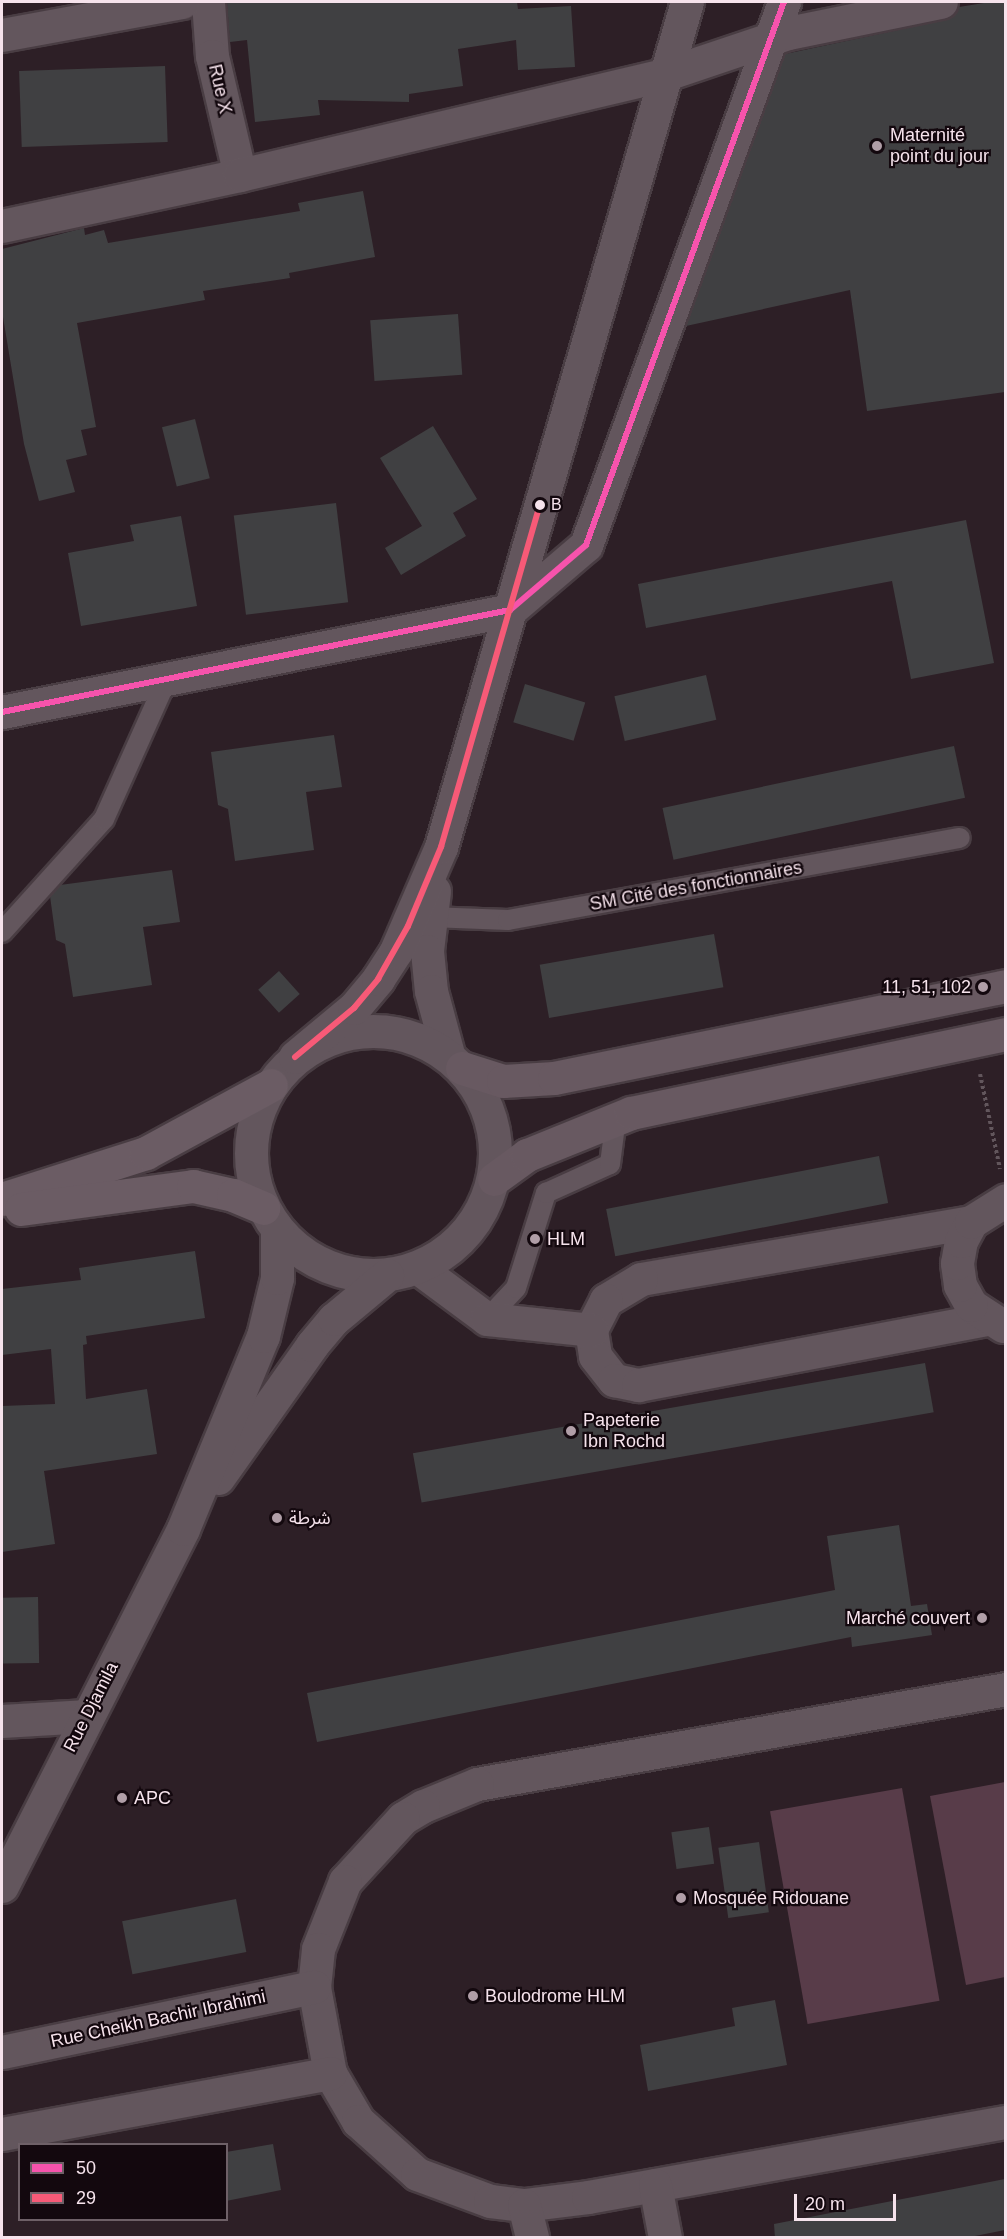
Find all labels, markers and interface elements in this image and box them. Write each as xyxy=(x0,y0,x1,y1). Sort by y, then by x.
street label: Rue X xyxy=(204,62,236,116)
place label: Maternité point du jour xyxy=(890,125,989,168)
marker: Maternité point du jour xyxy=(868,137,886,155)
place label: B xyxy=(551,495,562,515)
marker: B xyxy=(534,499,546,511)
street label: SM Cité des fonctionnaires xyxy=(588,857,804,915)
place label: 11, 51, 102 xyxy=(882,976,971,998)
marker: 11, 51, 102 xyxy=(976,980,990,994)
place label: HLM xyxy=(547,1228,585,1250)
marker: HLM xyxy=(528,1232,542,1246)
place label: Papeterie Ibn Rochd xyxy=(583,1410,665,1452)
marker: Papeterie Ibn Rochd xyxy=(564,1424,578,1438)
place label: شرطة xyxy=(289,1507,331,1529)
marker: شرطة xyxy=(270,1511,284,1525)
place label: Marché couvert xyxy=(846,1607,970,1629)
marker: Marché couvert xyxy=(975,1611,989,1625)
street label: Rue Djamila xyxy=(59,1658,123,1756)
place label: APC xyxy=(134,1787,171,1809)
marker: APC xyxy=(115,1791,129,1805)
place label: Mosquée Ridouane xyxy=(693,1887,849,1909)
marker: Mosquée Ridouane xyxy=(674,1891,688,1905)
place label: Boulodrome HLM xyxy=(485,1985,625,2007)
street label: Rue Cheikh Bachir Ibrahimi xyxy=(49,1986,267,2052)
marker: Boulodrome HLM xyxy=(466,1989,480,2003)
legend xyxy=(18,2143,228,2221)
text: 50 xyxy=(76,2158,96,2178)
scale bar xyxy=(797,2182,899,2220)
text: 29 xyxy=(76,2188,96,2208)
text: 20 m xyxy=(805,2194,845,2214)

